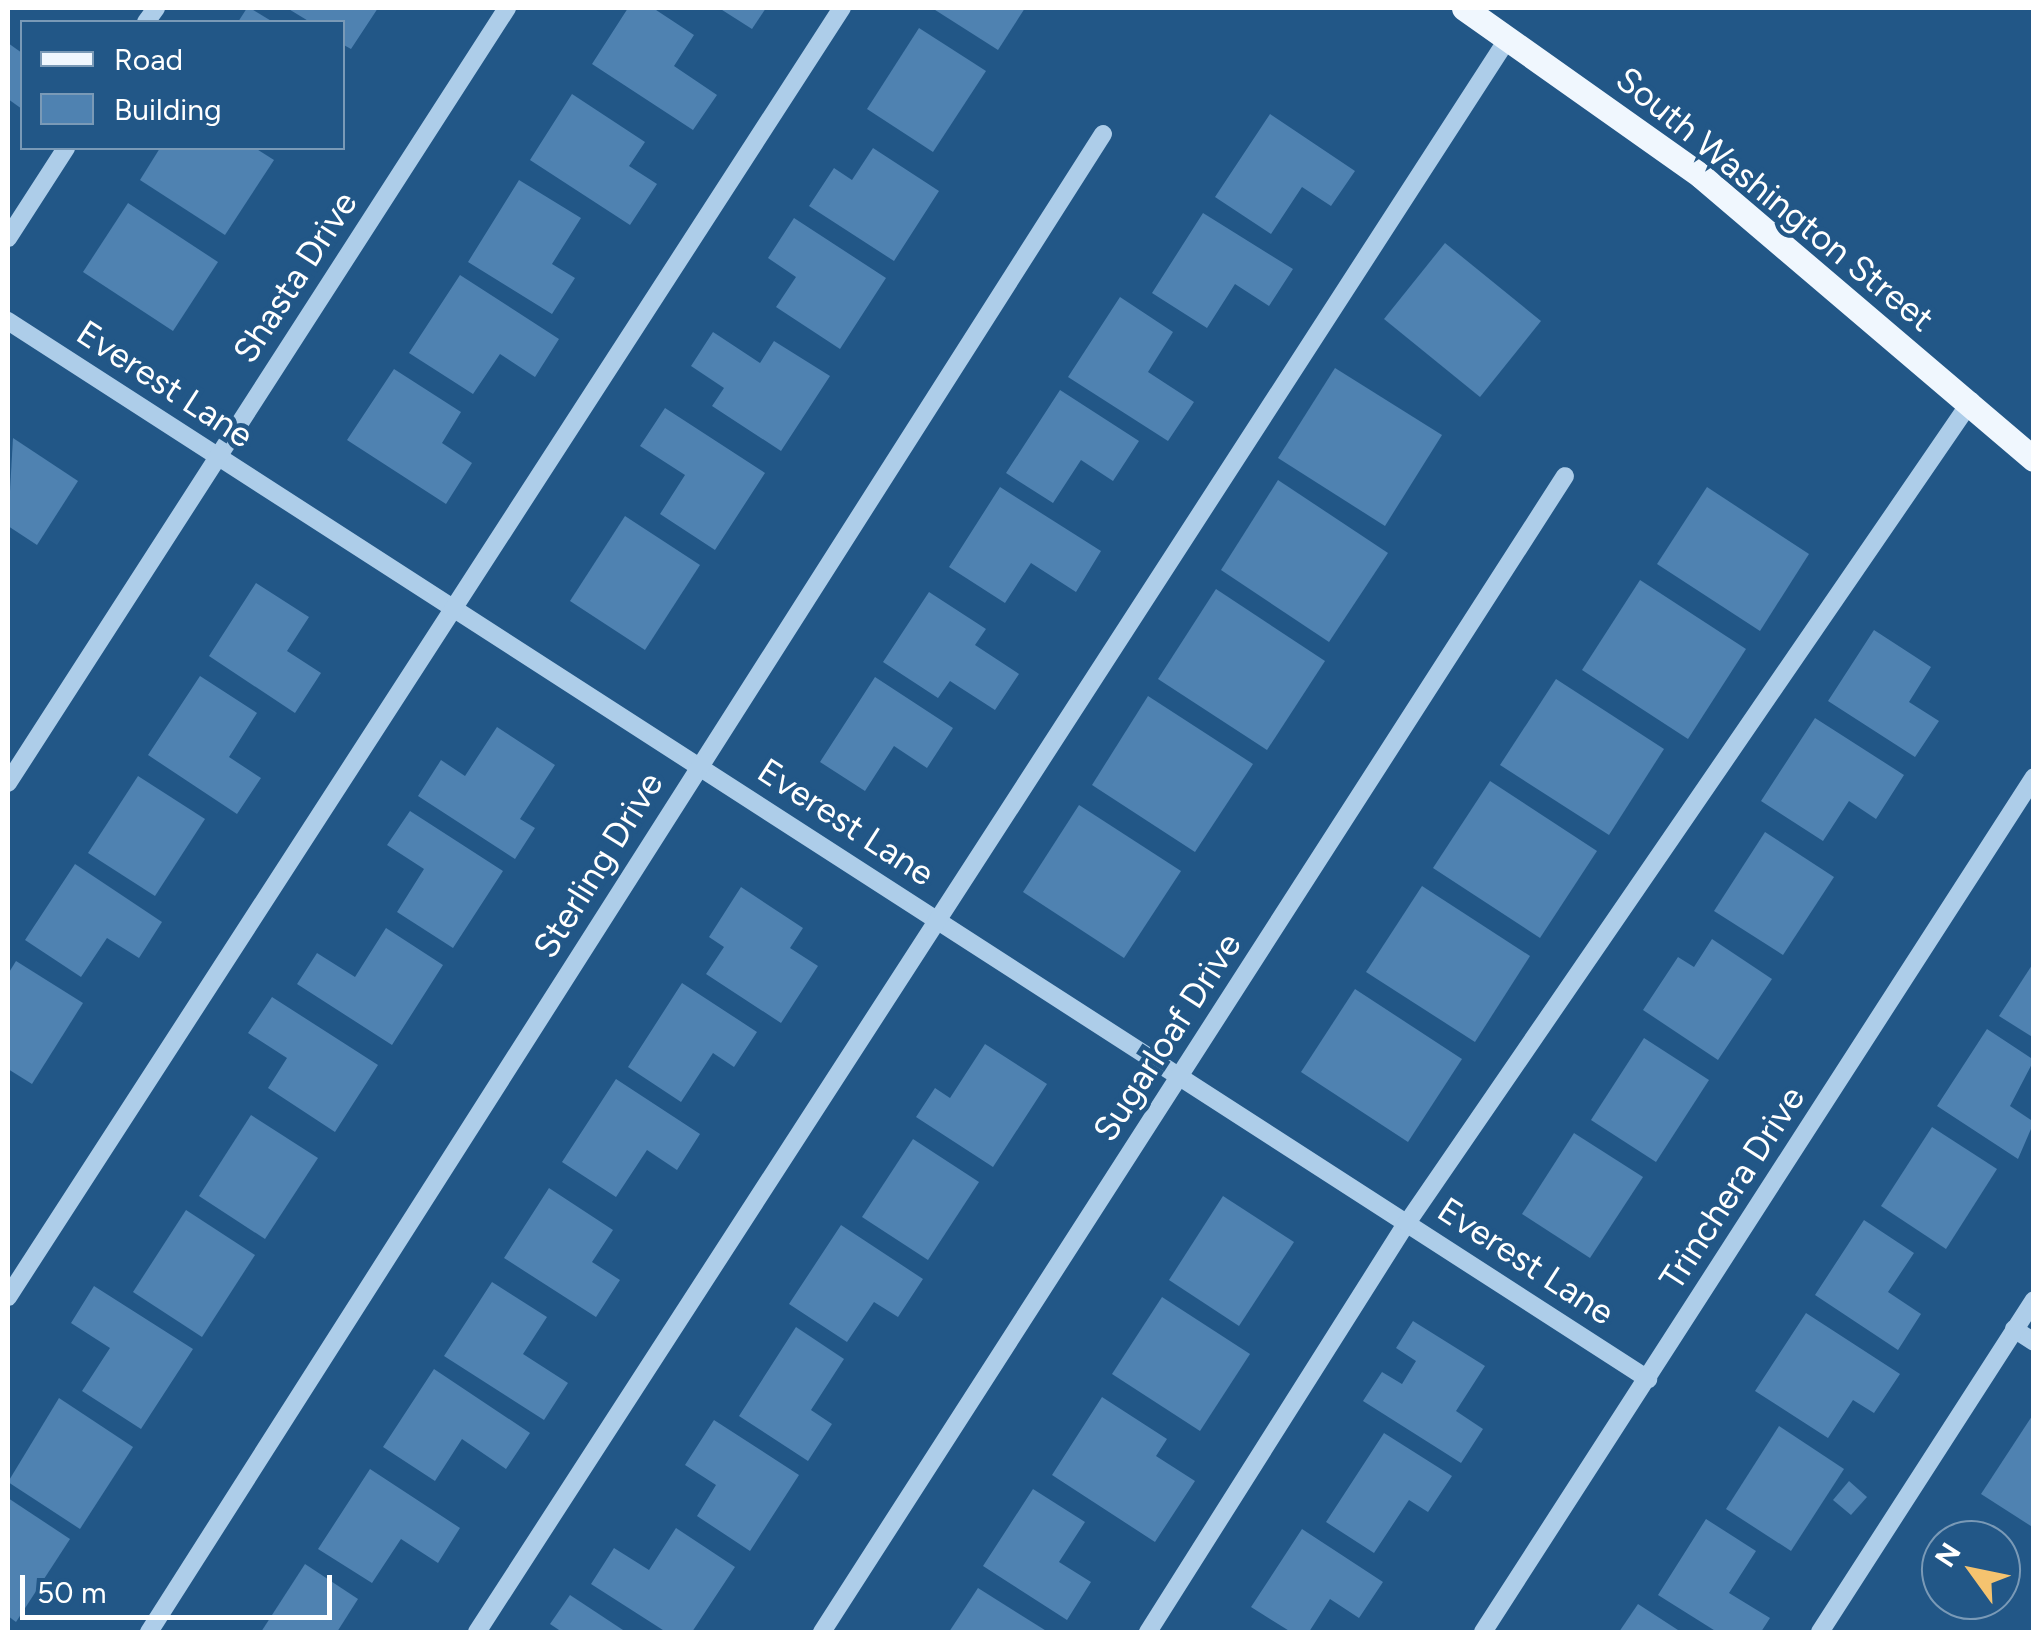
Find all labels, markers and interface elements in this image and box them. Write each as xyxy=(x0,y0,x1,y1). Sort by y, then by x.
legend xyxy=(20,20,345,150)
text: Road xyxy=(114,41,183,78)
street label: South Washington Street xyxy=(1608,58,1942,340)
text: Building xyxy=(114,91,222,128)
street label: Shasta Drive xyxy=(224,183,366,371)
street label: Everest Lane xyxy=(69,312,261,456)
street label: Everest Lane xyxy=(750,750,942,894)
street label: Sterling Drive xyxy=(524,764,672,966)
street label: Sugarloaf Drive xyxy=(1084,925,1250,1149)
street label: Trinchera Drive xyxy=(1651,1078,1813,1298)
street label: Everest Lane xyxy=(1430,1189,1622,1333)
north arrow xyxy=(1921,1520,2021,1620)
text: N xyxy=(1927,1536,1968,1573)
scale bar xyxy=(25,1555,338,1617)
text: 50 m xyxy=(37,1574,106,1611)

